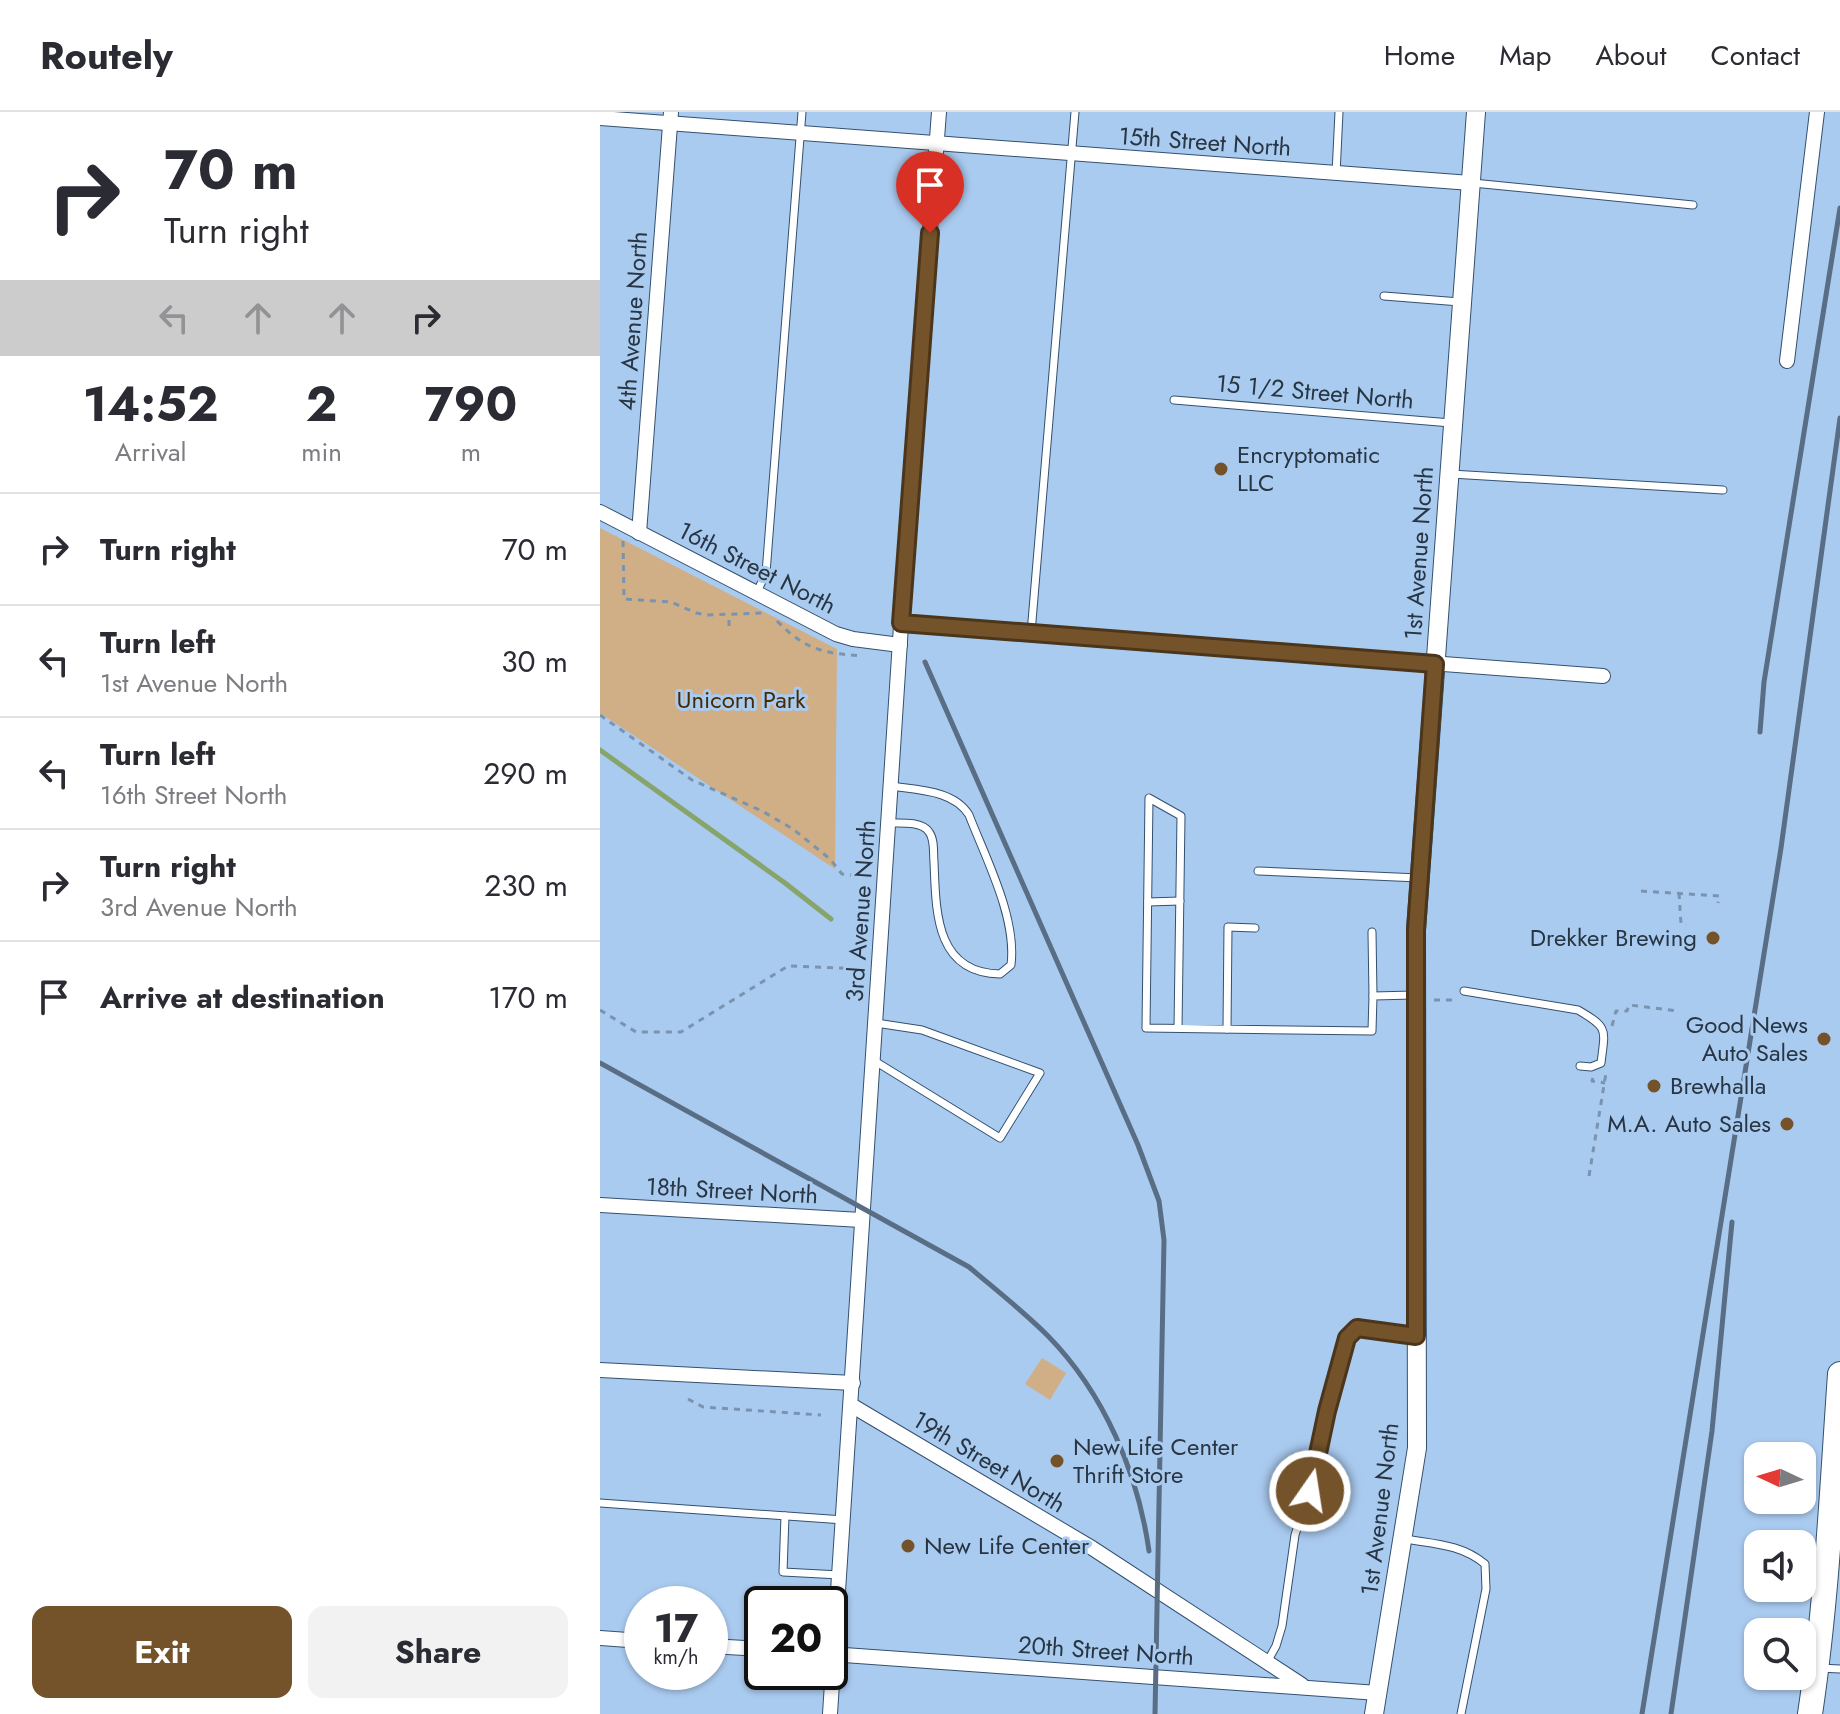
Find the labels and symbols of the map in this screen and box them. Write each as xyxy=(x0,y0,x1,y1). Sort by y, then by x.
street label: 15th Street North xyxy=(1118,118,1292,165)
pin xyxy=(896,151,964,233)
street label: 4th Avenue North xyxy=(609,230,656,412)
street label: 15 1/2 Street North xyxy=(1215,365,1415,418)
place label: Encryptomatic LLC xyxy=(1237,437,1380,500)
marker: Encryptomatic LLC xyxy=(1212,460,1230,478)
street label: 1st Avenue North xyxy=(1395,465,1442,641)
street label: 16th Street North xyxy=(672,513,842,622)
park label: Unicorn Park xyxy=(676,682,806,717)
street label: 3rd Avenue North xyxy=(837,819,884,1003)
place label: Drekker Brewing xyxy=(1530,920,1697,955)
marker: Drekker Brewing xyxy=(1704,929,1722,947)
place label: Good News Auto Sales xyxy=(1686,1007,1808,1070)
marker: Good News Auto Sales xyxy=(1815,1030,1833,1048)
place label: Brewhalla xyxy=(1670,1068,1766,1103)
marker: Brewhalla xyxy=(1645,1077,1663,1095)
place label: M.A. Auto Sales xyxy=(1607,1106,1771,1141)
marker: M.A. Auto Sales xyxy=(1778,1115,1796,1133)
street label: 18th Street North xyxy=(645,1169,819,1212)
street label: 19th Street North xyxy=(906,1402,1072,1521)
street label: 1st Avenue North xyxy=(1352,1421,1407,1597)
place label: New Life Center Thrift Store xyxy=(1073,1429,1239,1492)
north arrow xyxy=(1744,1442,1816,1514)
position arrow xyxy=(1268,1449,1352,1533)
marker: New Life Center Thrift Store xyxy=(1048,1452,1066,1470)
place label: New Life Center xyxy=(924,1528,1090,1563)
marker: New Life Center xyxy=(899,1537,917,1555)
speed limit sign: 20 xyxy=(744,1586,848,1690)
street label: 20th Street North xyxy=(1017,1627,1195,1674)

